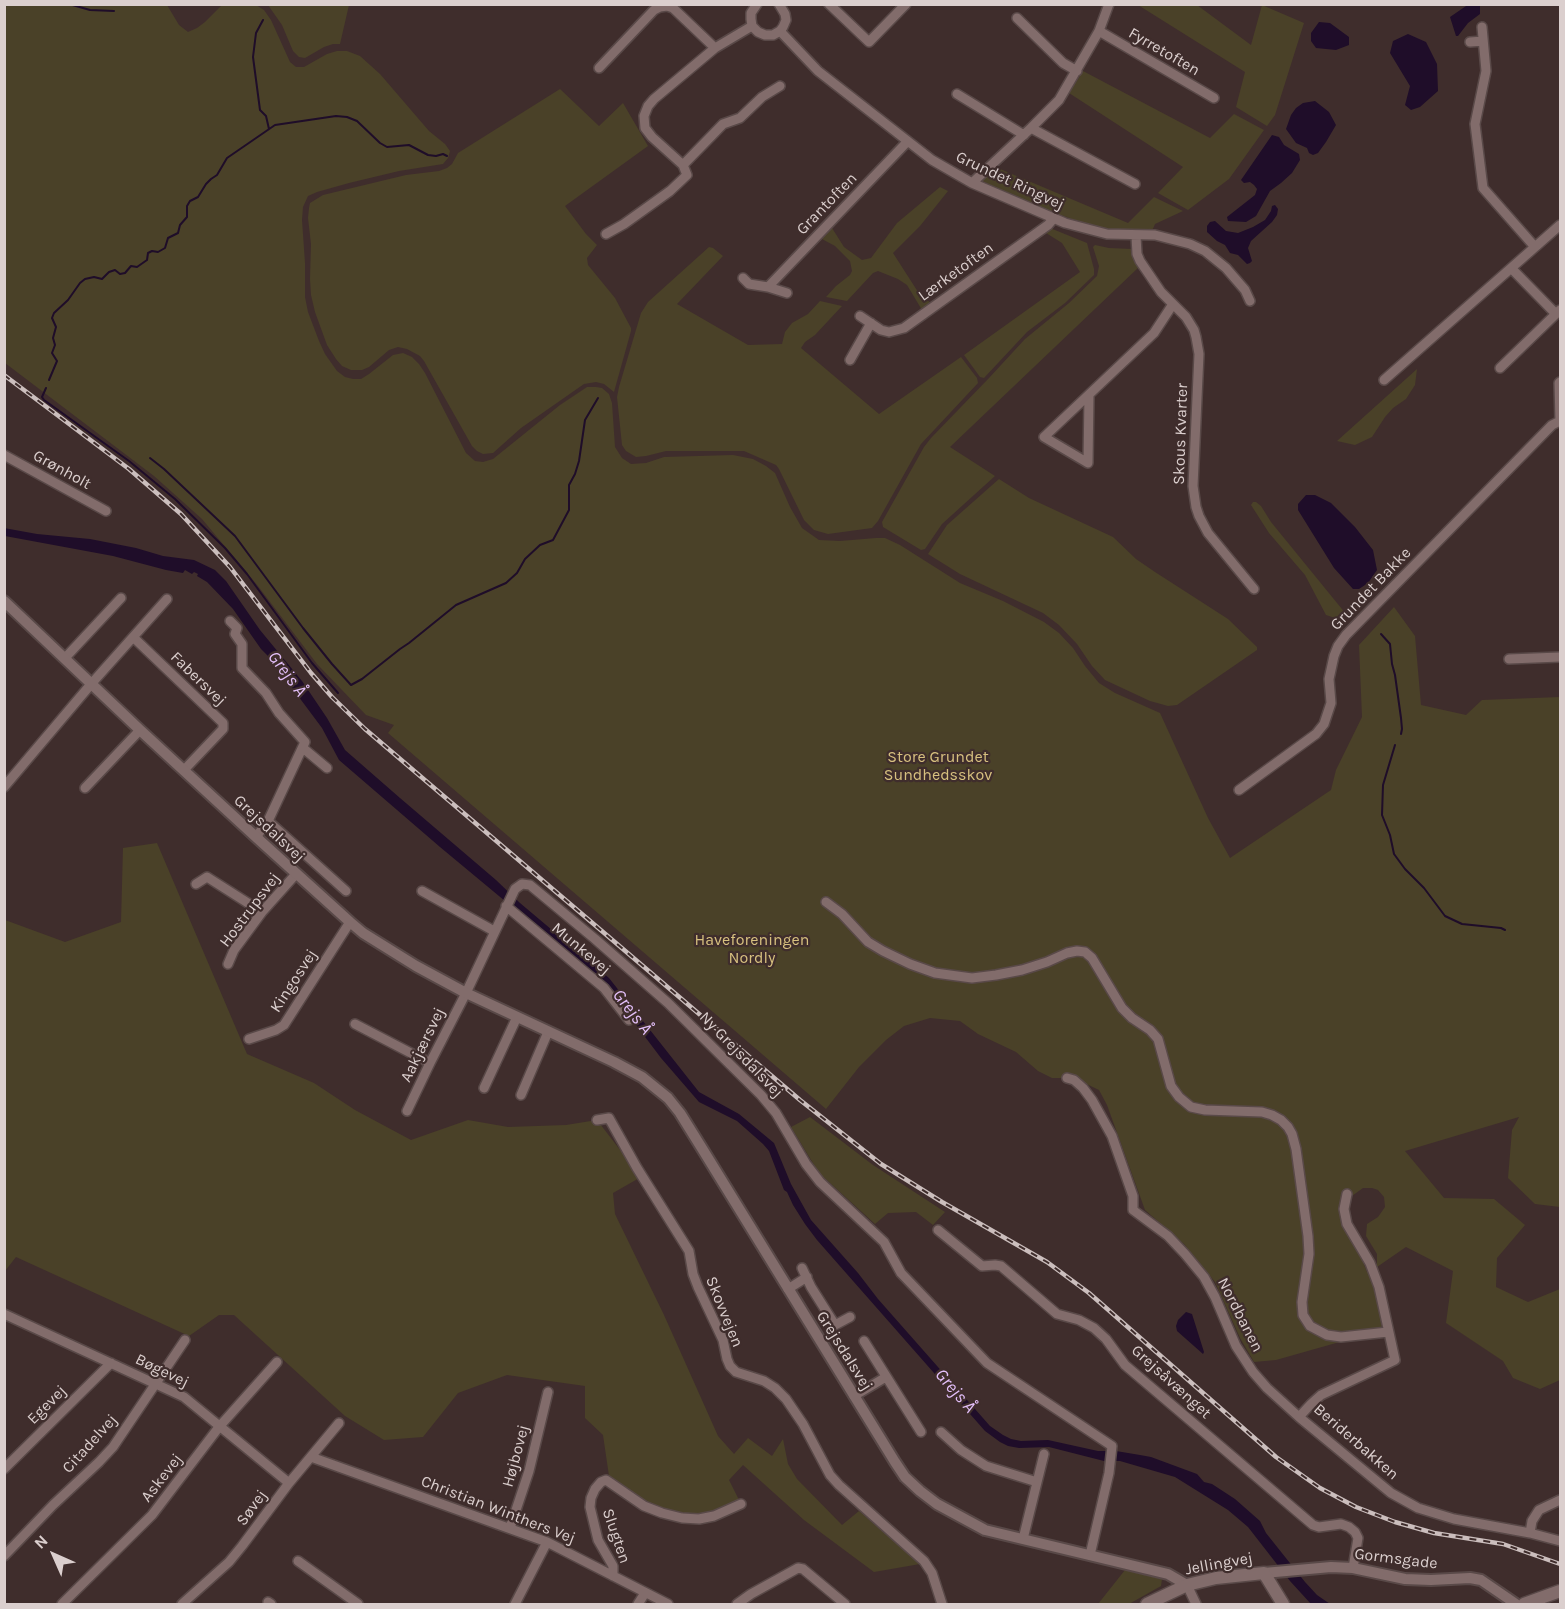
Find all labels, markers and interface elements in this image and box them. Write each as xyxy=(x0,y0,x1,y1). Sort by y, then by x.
street label: Fyrretoften xyxy=(1125,24,1203,80)
street label: Grundet Ringvej xyxy=(953,147,1067,215)
street label: Grantoften xyxy=(793,169,861,239)
street label: Lærketoften xyxy=(915,238,997,306)
street label: Skous Kvarter xyxy=(1170,383,1192,485)
street label: Grønholt xyxy=(30,446,94,494)
street label: Grundet Bakke xyxy=(1327,544,1415,634)
water label: Grejs Å xyxy=(263,647,311,701)
street label: Fabersvej xyxy=(166,648,230,710)
park label: Store Grundet Sundhedsskov xyxy=(884,747,992,785)
street label: Grejsdalsvej xyxy=(229,791,309,867)
street label: Hostrupsvej xyxy=(216,869,284,951)
street label: Munkevej xyxy=(547,919,615,979)
park label: Haveforeningen Nordly xyxy=(695,930,809,968)
street label: Kingosvej xyxy=(266,946,322,1016)
water label: Grejs Å xyxy=(608,985,656,1039)
street label: Aakjærsvej xyxy=(397,1004,449,1086)
street label: Ny Grejsdalsvej xyxy=(695,1008,787,1102)
street label: Skovvejen xyxy=(701,1274,747,1350)
street label: Nordbanen xyxy=(1213,1275,1267,1355)
street label: Grejsdalsvej xyxy=(812,1308,876,1394)
street label: Grejsåvænget xyxy=(1127,1341,1215,1423)
street label: Bøgevej xyxy=(132,1350,192,1392)
water label: Grejs Å xyxy=(930,1364,980,1418)
street label: Egevej xyxy=(23,1381,71,1429)
street label: Beriderbakken xyxy=(1310,1400,1402,1484)
street label: Citadelvej xyxy=(58,1411,122,1477)
street label: Højbovej xyxy=(498,1423,534,1489)
street label: Askevej xyxy=(137,1450,187,1506)
street label: Christian Winthers Vej xyxy=(418,1472,578,1548)
street label: Søvej xyxy=(233,1486,271,1530)
street label: Slugten xyxy=(598,1506,634,1566)
north arrow xyxy=(24,1525,84,1585)
text: N xyxy=(30,1531,52,1553)
street label: Gormsgade xyxy=(1353,1544,1439,1574)
street label: Jellingvej xyxy=(1184,1549,1254,1579)

